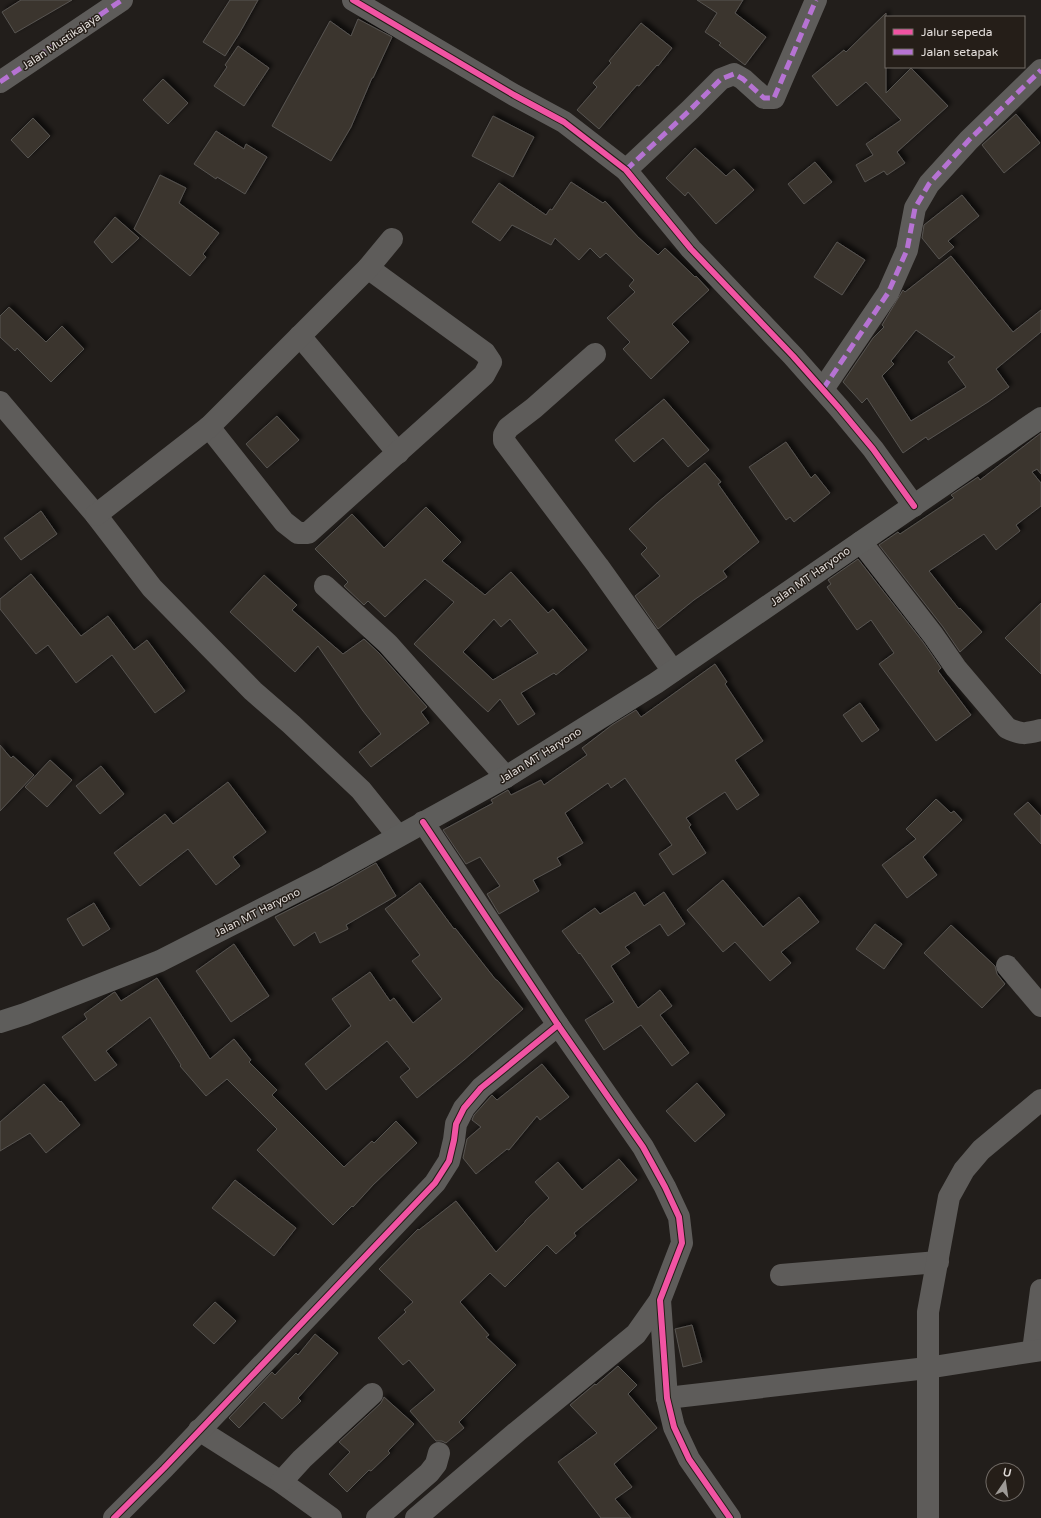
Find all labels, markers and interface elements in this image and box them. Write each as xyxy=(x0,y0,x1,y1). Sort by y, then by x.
street label: Jalan Mustikajaya xyxy=(19,10,103,73)
legend xyxy=(885,16,1025,68)
text: Jalur sepeda xyxy=(921,25,993,39)
text: Jalan setapak xyxy=(921,45,999,59)
street label: Jalan MT Haryono xyxy=(768,544,853,609)
street label: Jalan MT Haryono xyxy=(497,725,584,786)
street label: Jalan MT Haryono xyxy=(212,885,303,940)
north arrow xyxy=(985,1462,1025,1502)
text: U xyxy=(1002,1465,1013,1480)

